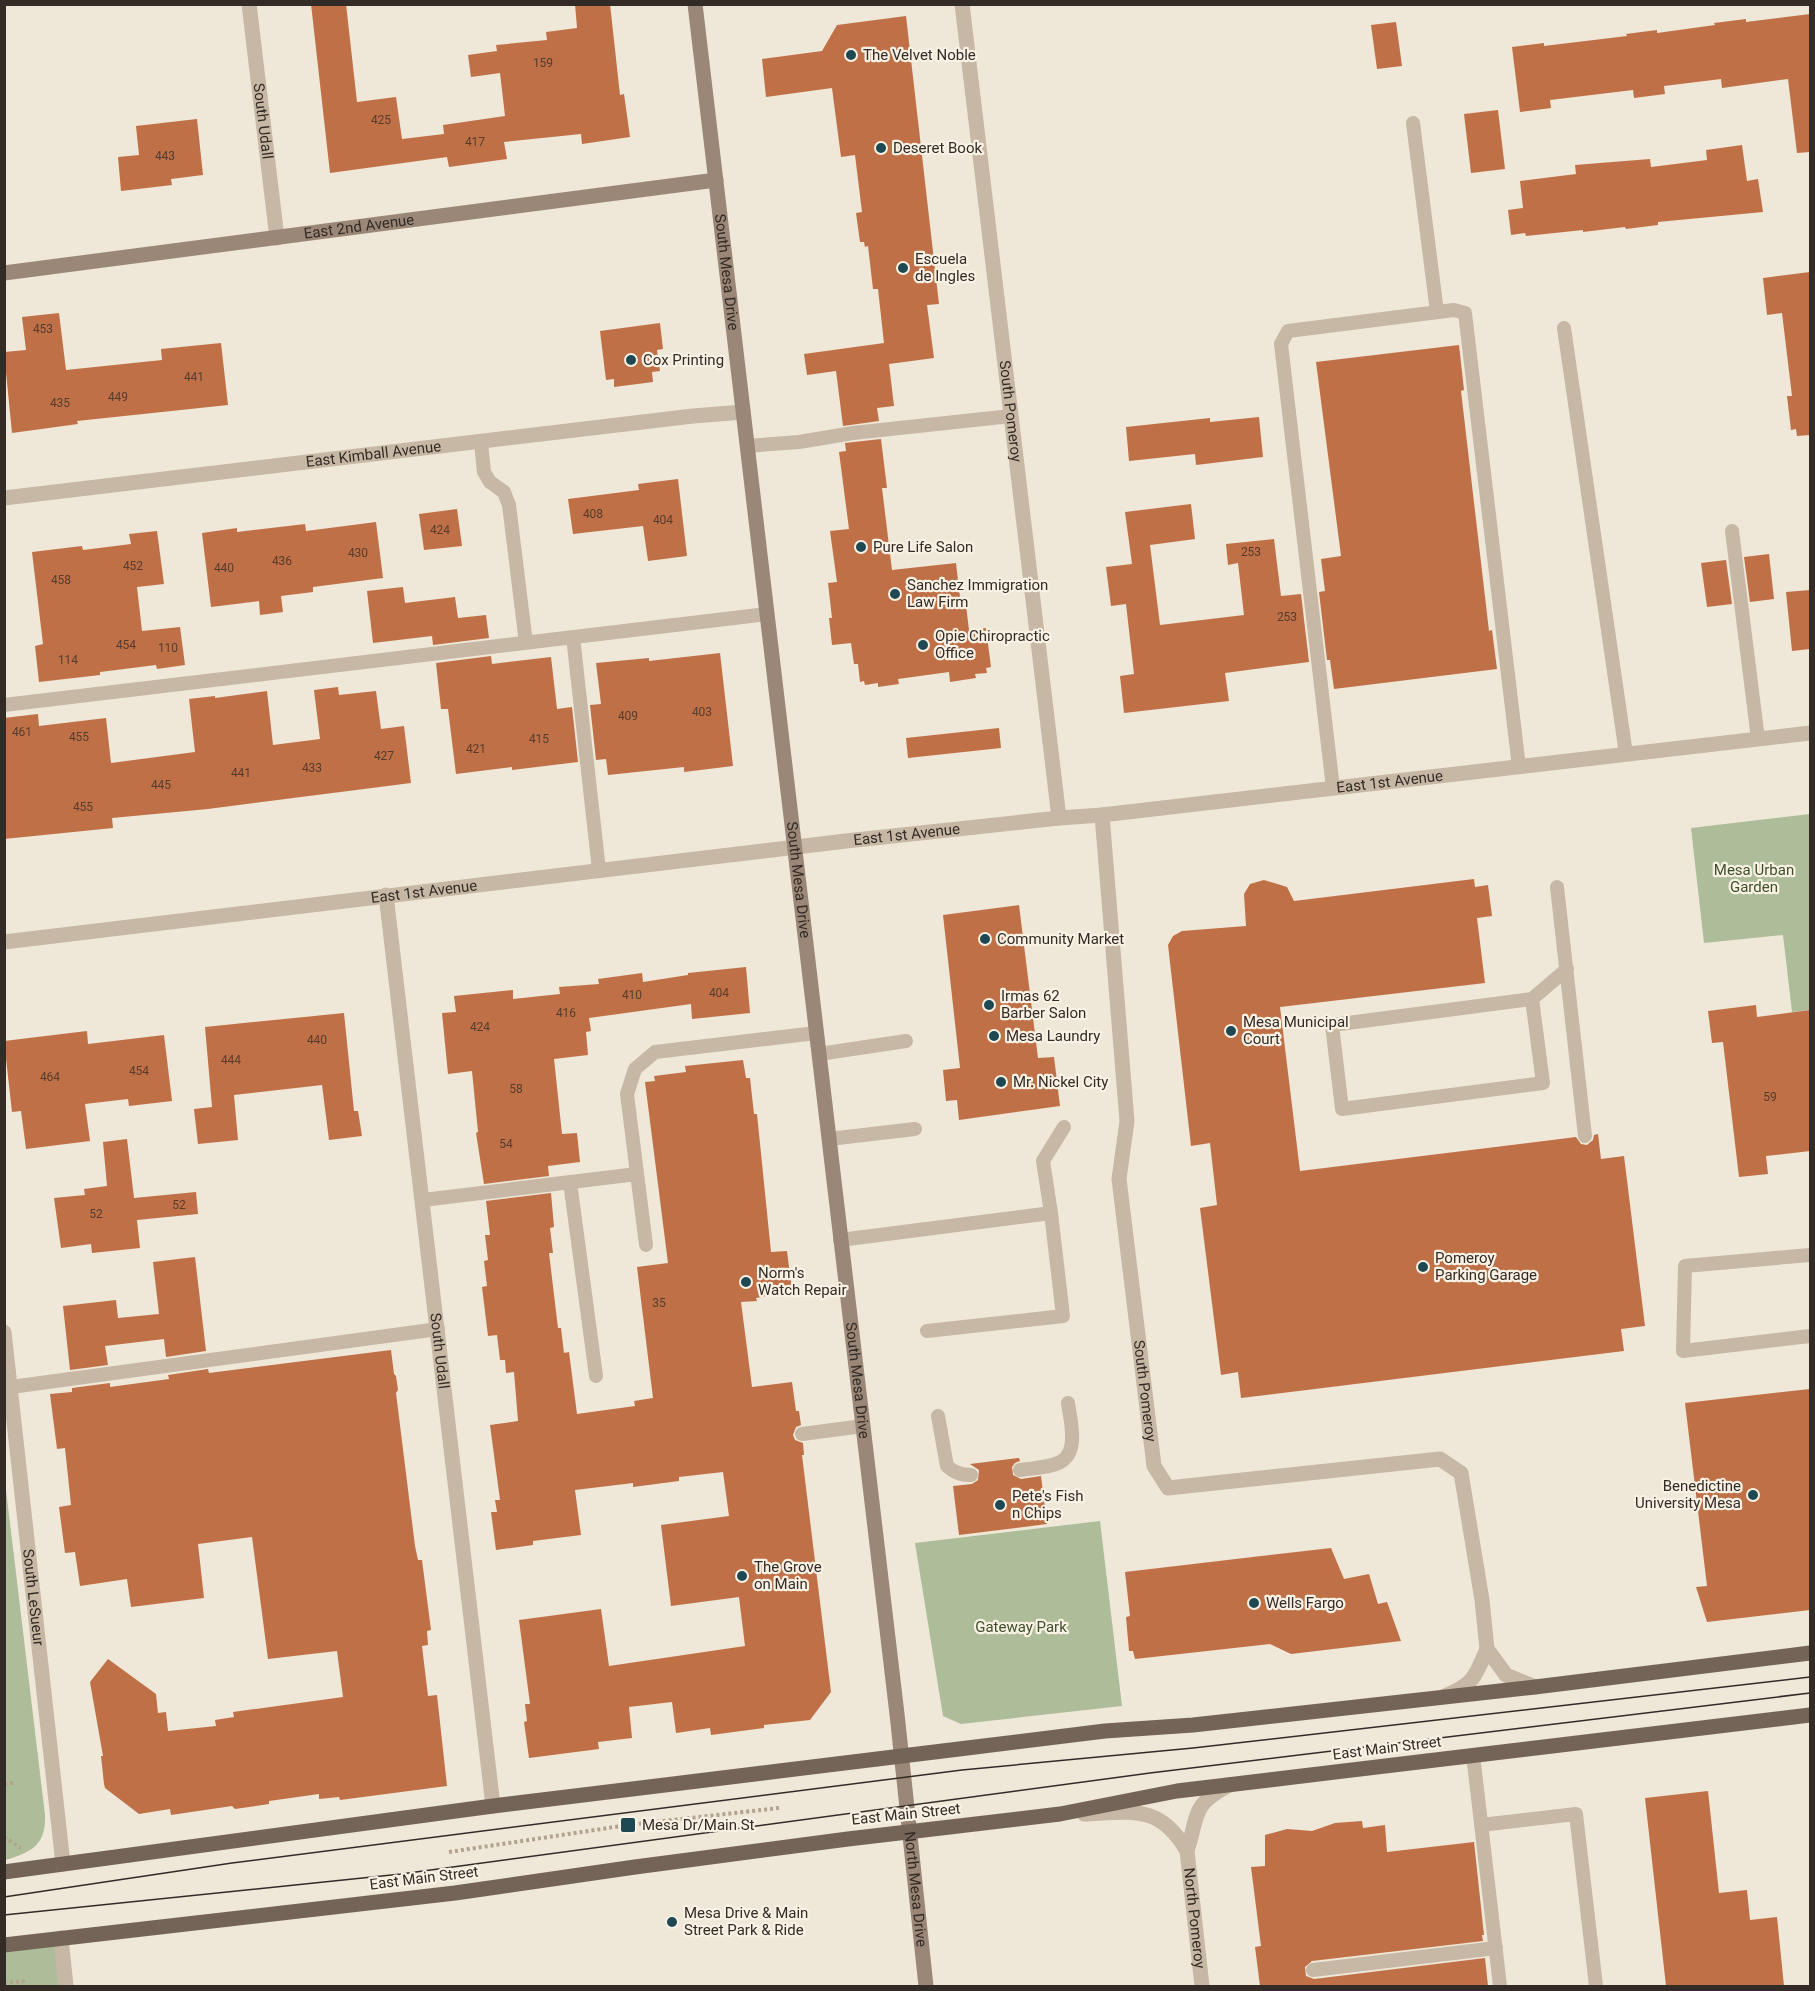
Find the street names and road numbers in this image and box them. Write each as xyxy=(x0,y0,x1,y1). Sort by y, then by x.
street label: South Udall xyxy=(250,82,276,160)
street label: East 2nd Avenue xyxy=(303,211,415,243)
street label: South Mesa Drive xyxy=(711,213,742,331)
street label: South Pomeroy xyxy=(996,359,1025,463)
street label: East Kimball Avenue xyxy=(305,437,442,471)
street label: East 1st Avenue xyxy=(1335,767,1444,797)
street label: East 1st Avenue xyxy=(852,820,961,849)
street label: South Mesa Drive xyxy=(783,821,814,939)
street label: East 1st Avenue xyxy=(370,876,478,907)
street label: South Udall xyxy=(426,1312,453,1390)
street label: South Mesa Drive xyxy=(842,1321,873,1440)
street label: South Pomeroy xyxy=(1130,1339,1160,1443)
street label: South LeSueur xyxy=(19,1548,48,1647)
street label: East Main Street xyxy=(1332,1732,1443,1764)
street label: East Main Street xyxy=(851,1799,961,1829)
street label: North Mesa Drive xyxy=(901,1830,931,1948)
street label: East Main Street xyxy=(369,1862,480,1894)
street label: North Pomeroy xyxy=(1180,1867,1209,1969)

